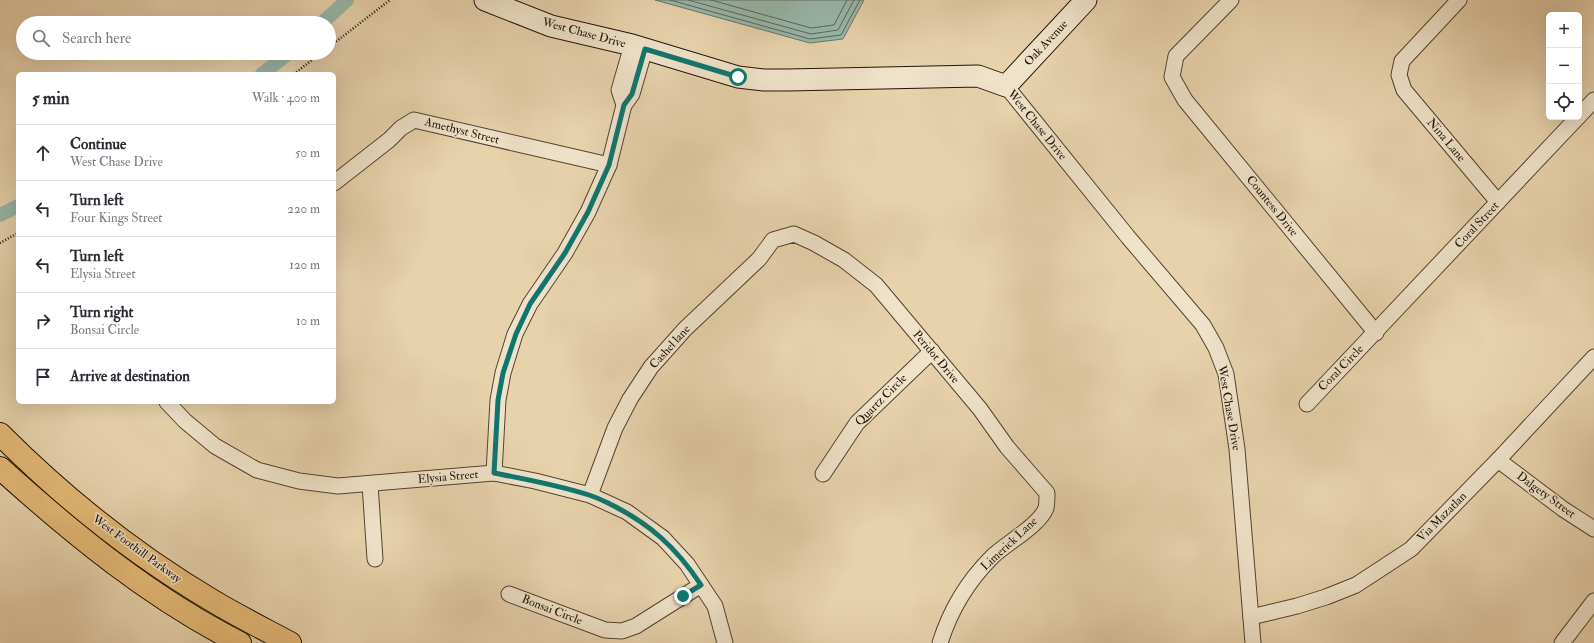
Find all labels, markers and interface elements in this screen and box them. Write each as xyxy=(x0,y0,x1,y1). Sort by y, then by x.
map controls xyxy=(1546,12,1582,120)
button: + xyxy=(1546,12,1582,48)
street label: West Chase Drive xyxy=(540,14,627,51)
search box xyxy=(16,16,336,60)
street label: Oak Avenue xyxy=(1021,17,1071,69)
icon: search xyxy=(30,27,52,49)
text: Search here xyxy=(62,29,131,48)
button: − xyxy=(1546,48,1582,84)
route start xyxy=(729,68,747,86)
button: locate xyxy=(1546,84,1582,120)
street label: West Chase Drive xyxy=(1004,86,1070,163)
text: 5 min xyxy=(32,88,70,109)
text: Walk · 400 m xyxy=(252,90,320,106)
street label: Amethyst Street xyxy=(422,114,501,148)
street label: Nina Lane xyxy=(1423,115,1469,165)
text: Continue xyxy=(70,135,126,154)
icon: ahead xyxy=(32,142,54,164)
text: 50 m xyxy=(295,145,320,161)
text: West Chase Drive xyxy=(70,154,163,170)
street label: Countess Drive xyxy=(1243,173,1301,239)
text: Turn left xyxy=(70,191,124,210)
icon: left xyxy=(32,198,54,220)
street label: Coral Street xyxy=(1452,198,1503,252)
text: 220 m xyxy=(287,201,320,217)
text: Four Kings Street xyxy=(70,210,163,226)
text: Turn left xyxy=(70,247,124,266)
icon: left xyxy=(32,254,54,276)
text: 120 m xyxy=(289,257,320,273)
text: Elysia Street xyxy=(70,266,136,282)
text: Turn right xyxy=(70,303,133,322)
icon: right xyxy=(32,310,54,332)
text: 10 m xyxy=(296,313,320,329)
text: Bonsai Circle xyxy=(70,322,139,338)
street label: Cashel lane xyxy=(646,322,694,372)
street label: Peridot Drive xyxy=(909,327,963,387)
street label: Coral Circle xyxy=(1315,342,1367,394)
street label: West Chase Drive xyxy=(1214,363,1244,452)
icon: arrive xyxy=(32,366,54,388)
text: Arrive at destination xyxy=(70,367,190,386)
street label: Quartz Circle xyxy=(852,371,910,429)
street label: Elysia Street xyxy=(417,467,479,487)
street label: Dalgety Street xyxy=(1514,469,1579,522)
street label: Via Mazatlan xyxy=(1414,489,1470,545)
street label: West Foothill Parkway xyxy=(89,511,185,587)
street label: Limerick Lane xyxy=(978,514,1040,574)
route end xyxy=(674,587,692,605)
street label: Bonsai Circle xyxy=(520,592,584,628)

